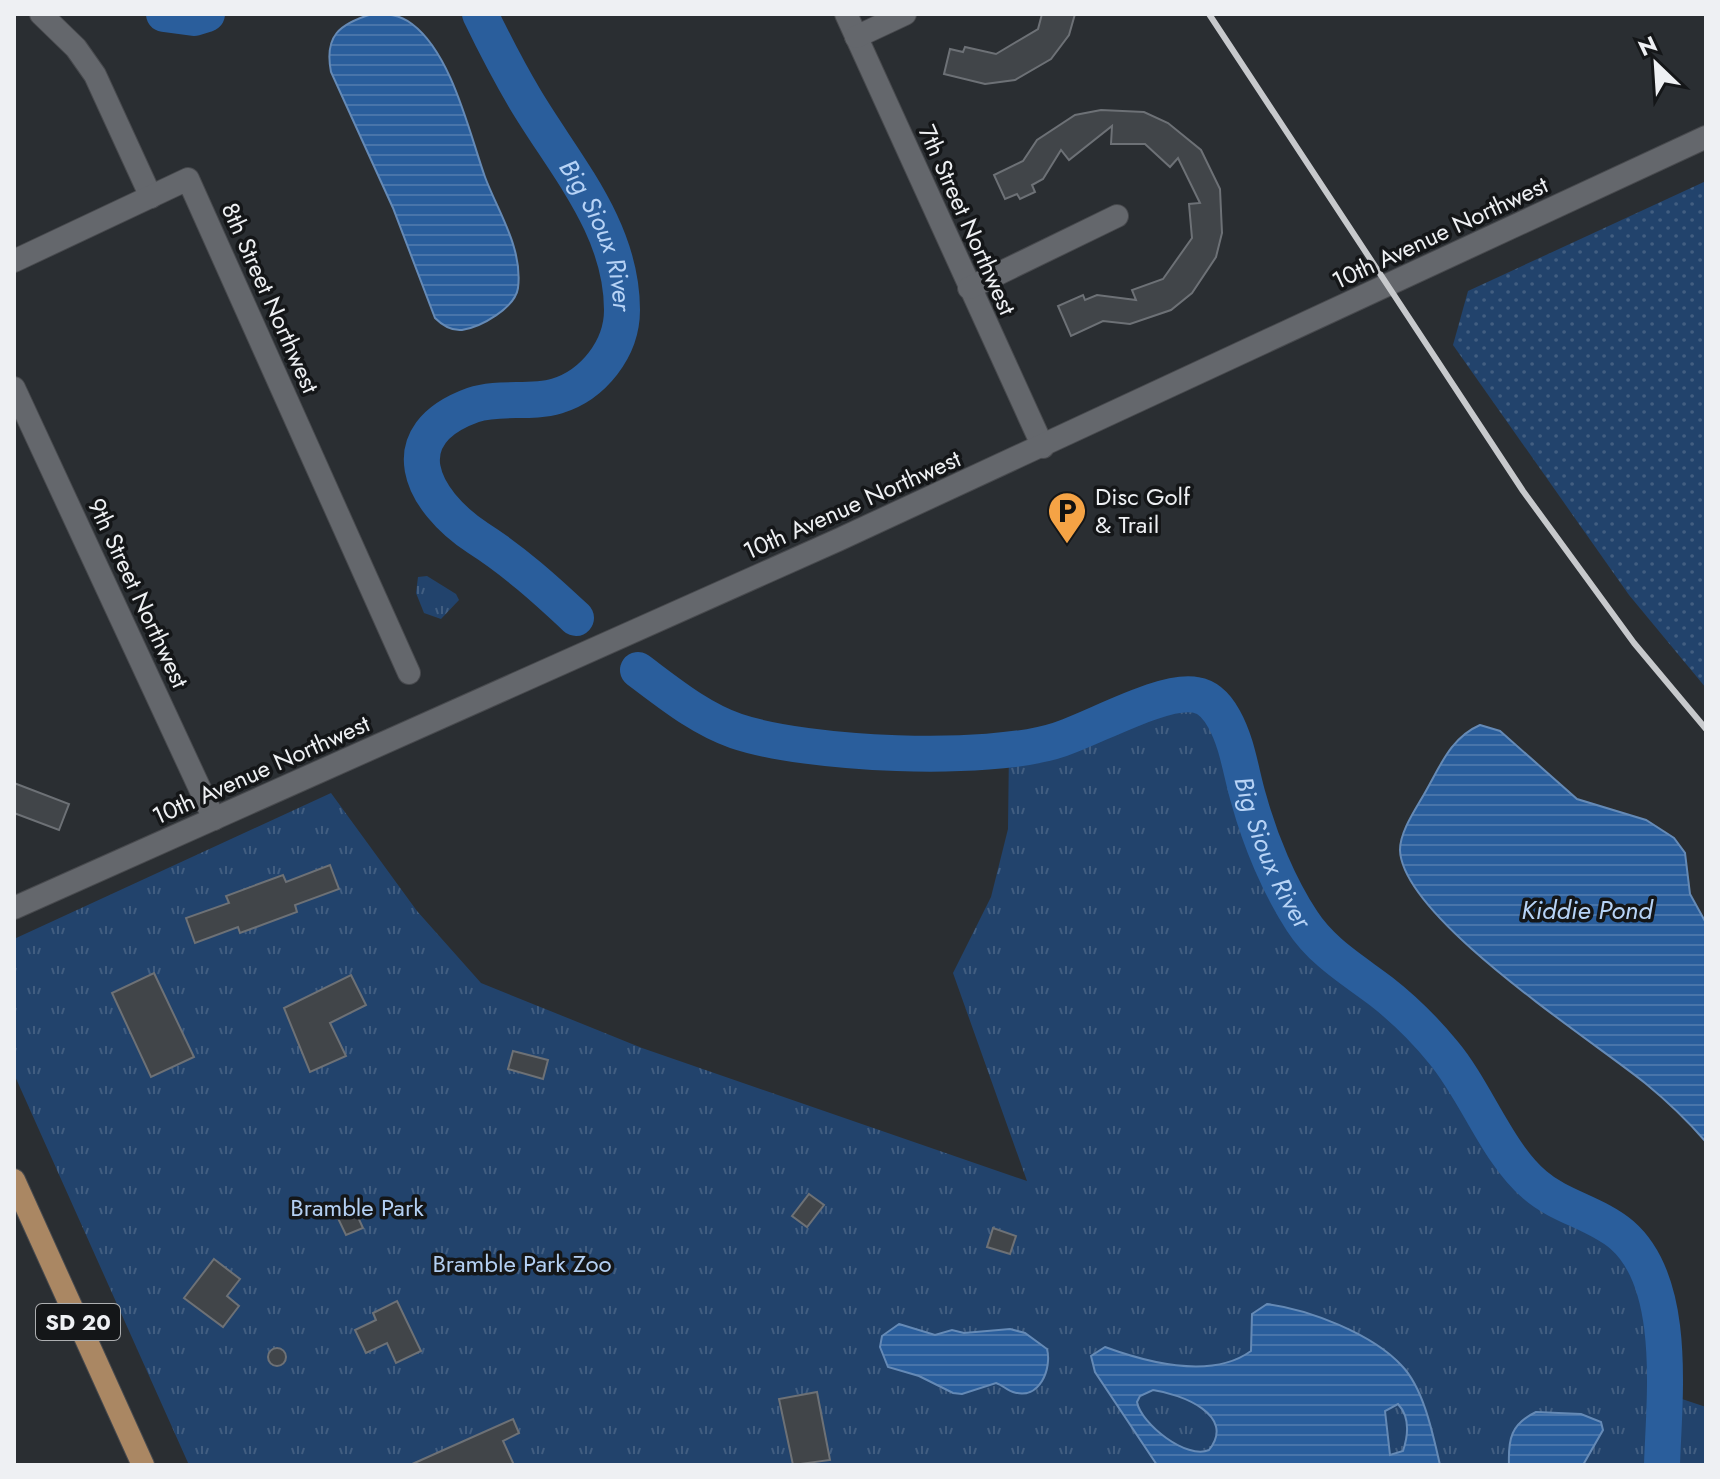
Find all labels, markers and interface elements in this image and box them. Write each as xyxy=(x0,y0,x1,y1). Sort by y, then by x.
north arrow xyxy=(1616,24,1696,104)
text: N xyxy=(1633,28,1662,64)
street label: 7th Street Northwest xyxy=(910,119,1025,321)
water label: Big Sioux River xyxy=(550,152,641,313)
street label: 10th Avenue Northwest xyxy=(1326,167,1554,298)
street label: 8th Street Northwest xyxy=(213,197,328,399)
street label: 10th Avenue Northwest xyxy=(737,441,966,568)
place label: Disc Golf & Trail xyxy=(1095,479,1191,542)
parking icon: Disc Golf & Trail xyxy=(1046,490,1088,545)
street label: 9th Street Northwest xyxy=(79,492,198,694)
street label: 10th Avenue Northwest xyxy=(146,706,375,833)
water label: Big Sioux River xyxy=(1225,773,1322,937)
water label: Kiddie Pond xyxy=(1521,891,1654,929)
park label: Bramble Park xyxy=(290,1190,424,1225)
park label: Bramble Park Zoo xyxy=(432,1246,612,1281)
road number: SD 20 xyxy=(36,1304,120,1340)

